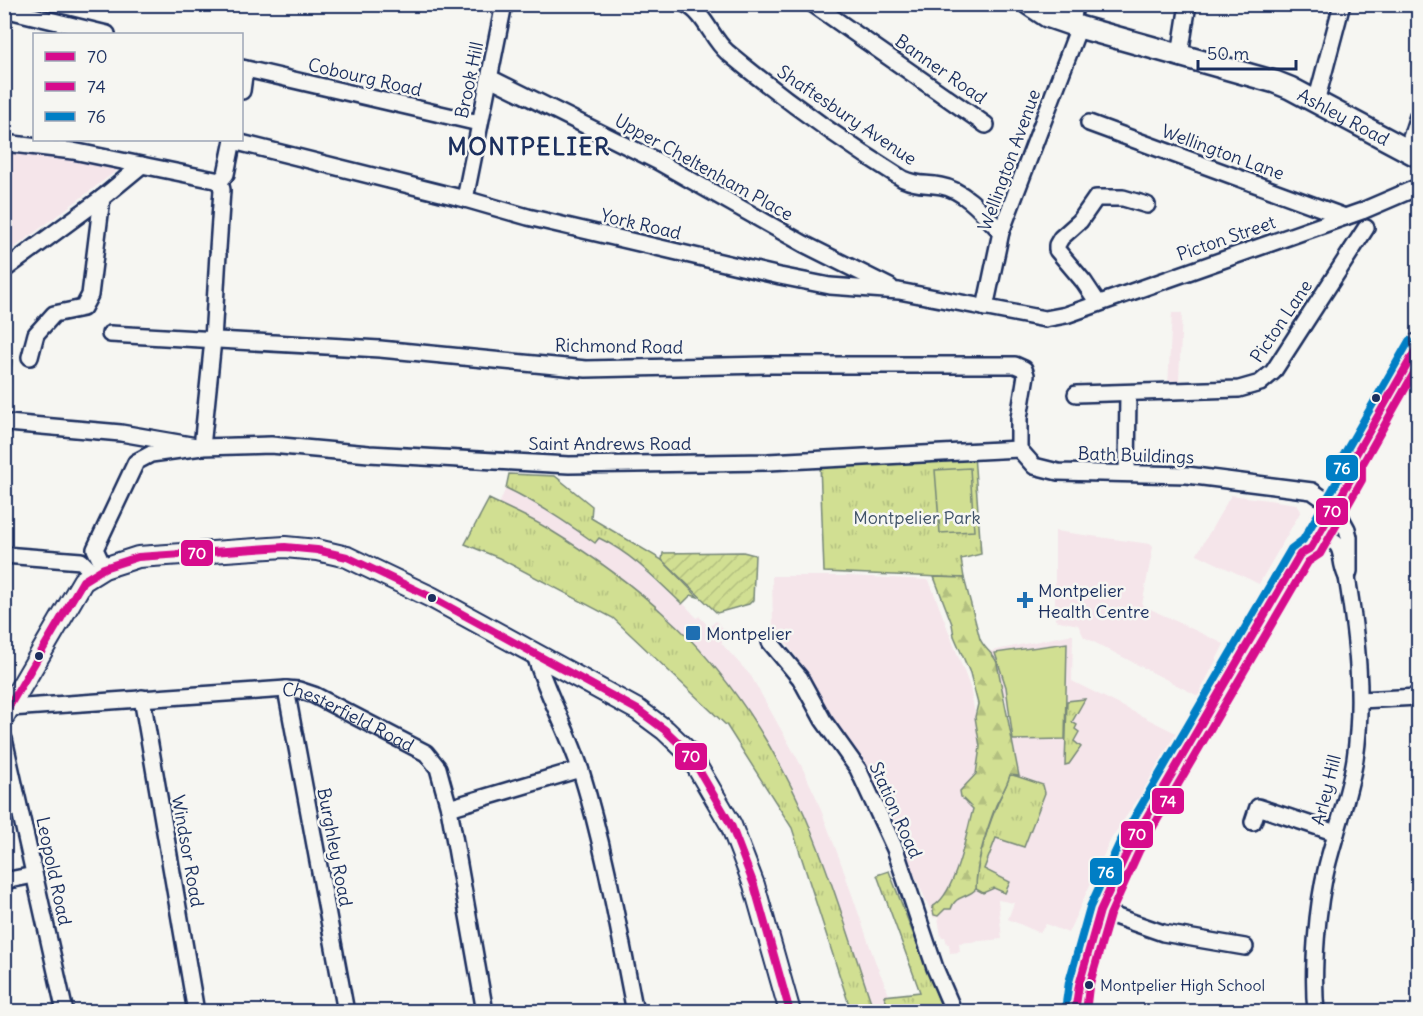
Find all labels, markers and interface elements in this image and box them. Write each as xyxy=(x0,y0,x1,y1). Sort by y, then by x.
street label: Banner Road xyxy=(891,29,992,109)
legend xyxy=(33,33,243,141)
scale bar xyxy=(1198,33,1296,71)
street label: Brook Hill xyxy=(450,40,488,120)
text: 50 m xyxy=(1207,42,1249,65)
text: 70 xyxy=(87,45,108,68)
street label: Cobourg Road xyxy=(306,53,425,101)
street label: Shaftesbury Avenue xyxy=(773,60,921,170)
text: 74 xyxy=(87,75,106,98)
street label: Ashley Road xyxy=(1294,83,1394,150)
street label: Wellington Avenue xyxy=(973,86,1045,234)
text: 76 xyxy=(87,105,106,128)
street label: Upper Cheltenham Place xyxy=(611,108,797,226)
street label: Wellington Lane xyxy=(1158,119,1288,185)
district label: MONTPELIER xyxy=(447,131,611,161)
street label: York Road xyxy=(599,204,684,245)
street label: Picton Street xyxy=(1174,210,1278,266)
street label: Picton Lane xyxy=(1245,275,1317,367)
street label: Richmond Road xyxy=(555,333,684,359)
unlabelled marker xyxy=(1370,392,1382,404)
street label: Saint Andrews Road xyxy=(529,432,692,455)
street label: Bath Buildings xyxy=(1077,441,1195,469)
line badge: 76 xyxy=(1325,454,1359,482)
text: 76 xyxy=(1334,458,1350,478)
line badge: 70 xyxy=(1315,497,1349,526)
text: 70 xyxy=(1323,501,1341,521)
park label: Montpelier Park xyxy=(853,506,981,529)
line badge: 70 xyxy=(180,539,214,567)
text: 70 xyxy=(188,543,206,563)
place label: Montpelier Health Centre xyxy=(1038,579,1149,623)
marker: Montpelier Health Centre xyxy=(1016,591,1034,609)
unlabelled marker xyxy=(426,592,438,604)
place label: Montpelier xyxy=(706,622,793,645)
marker: Montpelier xyxy=(684,624,702,642)
unlabelled marker xyxy=(33,650,45,662)
street label: Chesterfield Road xyxy=(282,677,419,757)
line badge: 70 xyxy=(674,742,708,771)
text: 70 xyxy=(682,746,700,766)
street label: Arley Hill xyxy=(1306,752,1346,828)
street label: Station Road xyxy=(865,758,928,862)
street label: Burghley Road xyxy=(312,786,358,909)
line badge: 74 xyxy=(1151,787,1185,815)
text: 74 xyxy=(1160,791,1176,811)
street label: Windsor Road xyxy=(167,793,209,909)
street label: Leopold Road xyxy=(31,815,77,928)
line badge: 70 xyxy=(1120,820,1154,849)
text: 70 xyxy=(1128,824,1146,844)
line badge: 76 xyxy=(1089,857,1123,886)
text: 76 xyxy=(1098,862,1114,882)
place label: Montpelier High School xyxy=(1100,975,1265,995)
marker: Montpelier High School xyxy=(1083,979,1095,991)

